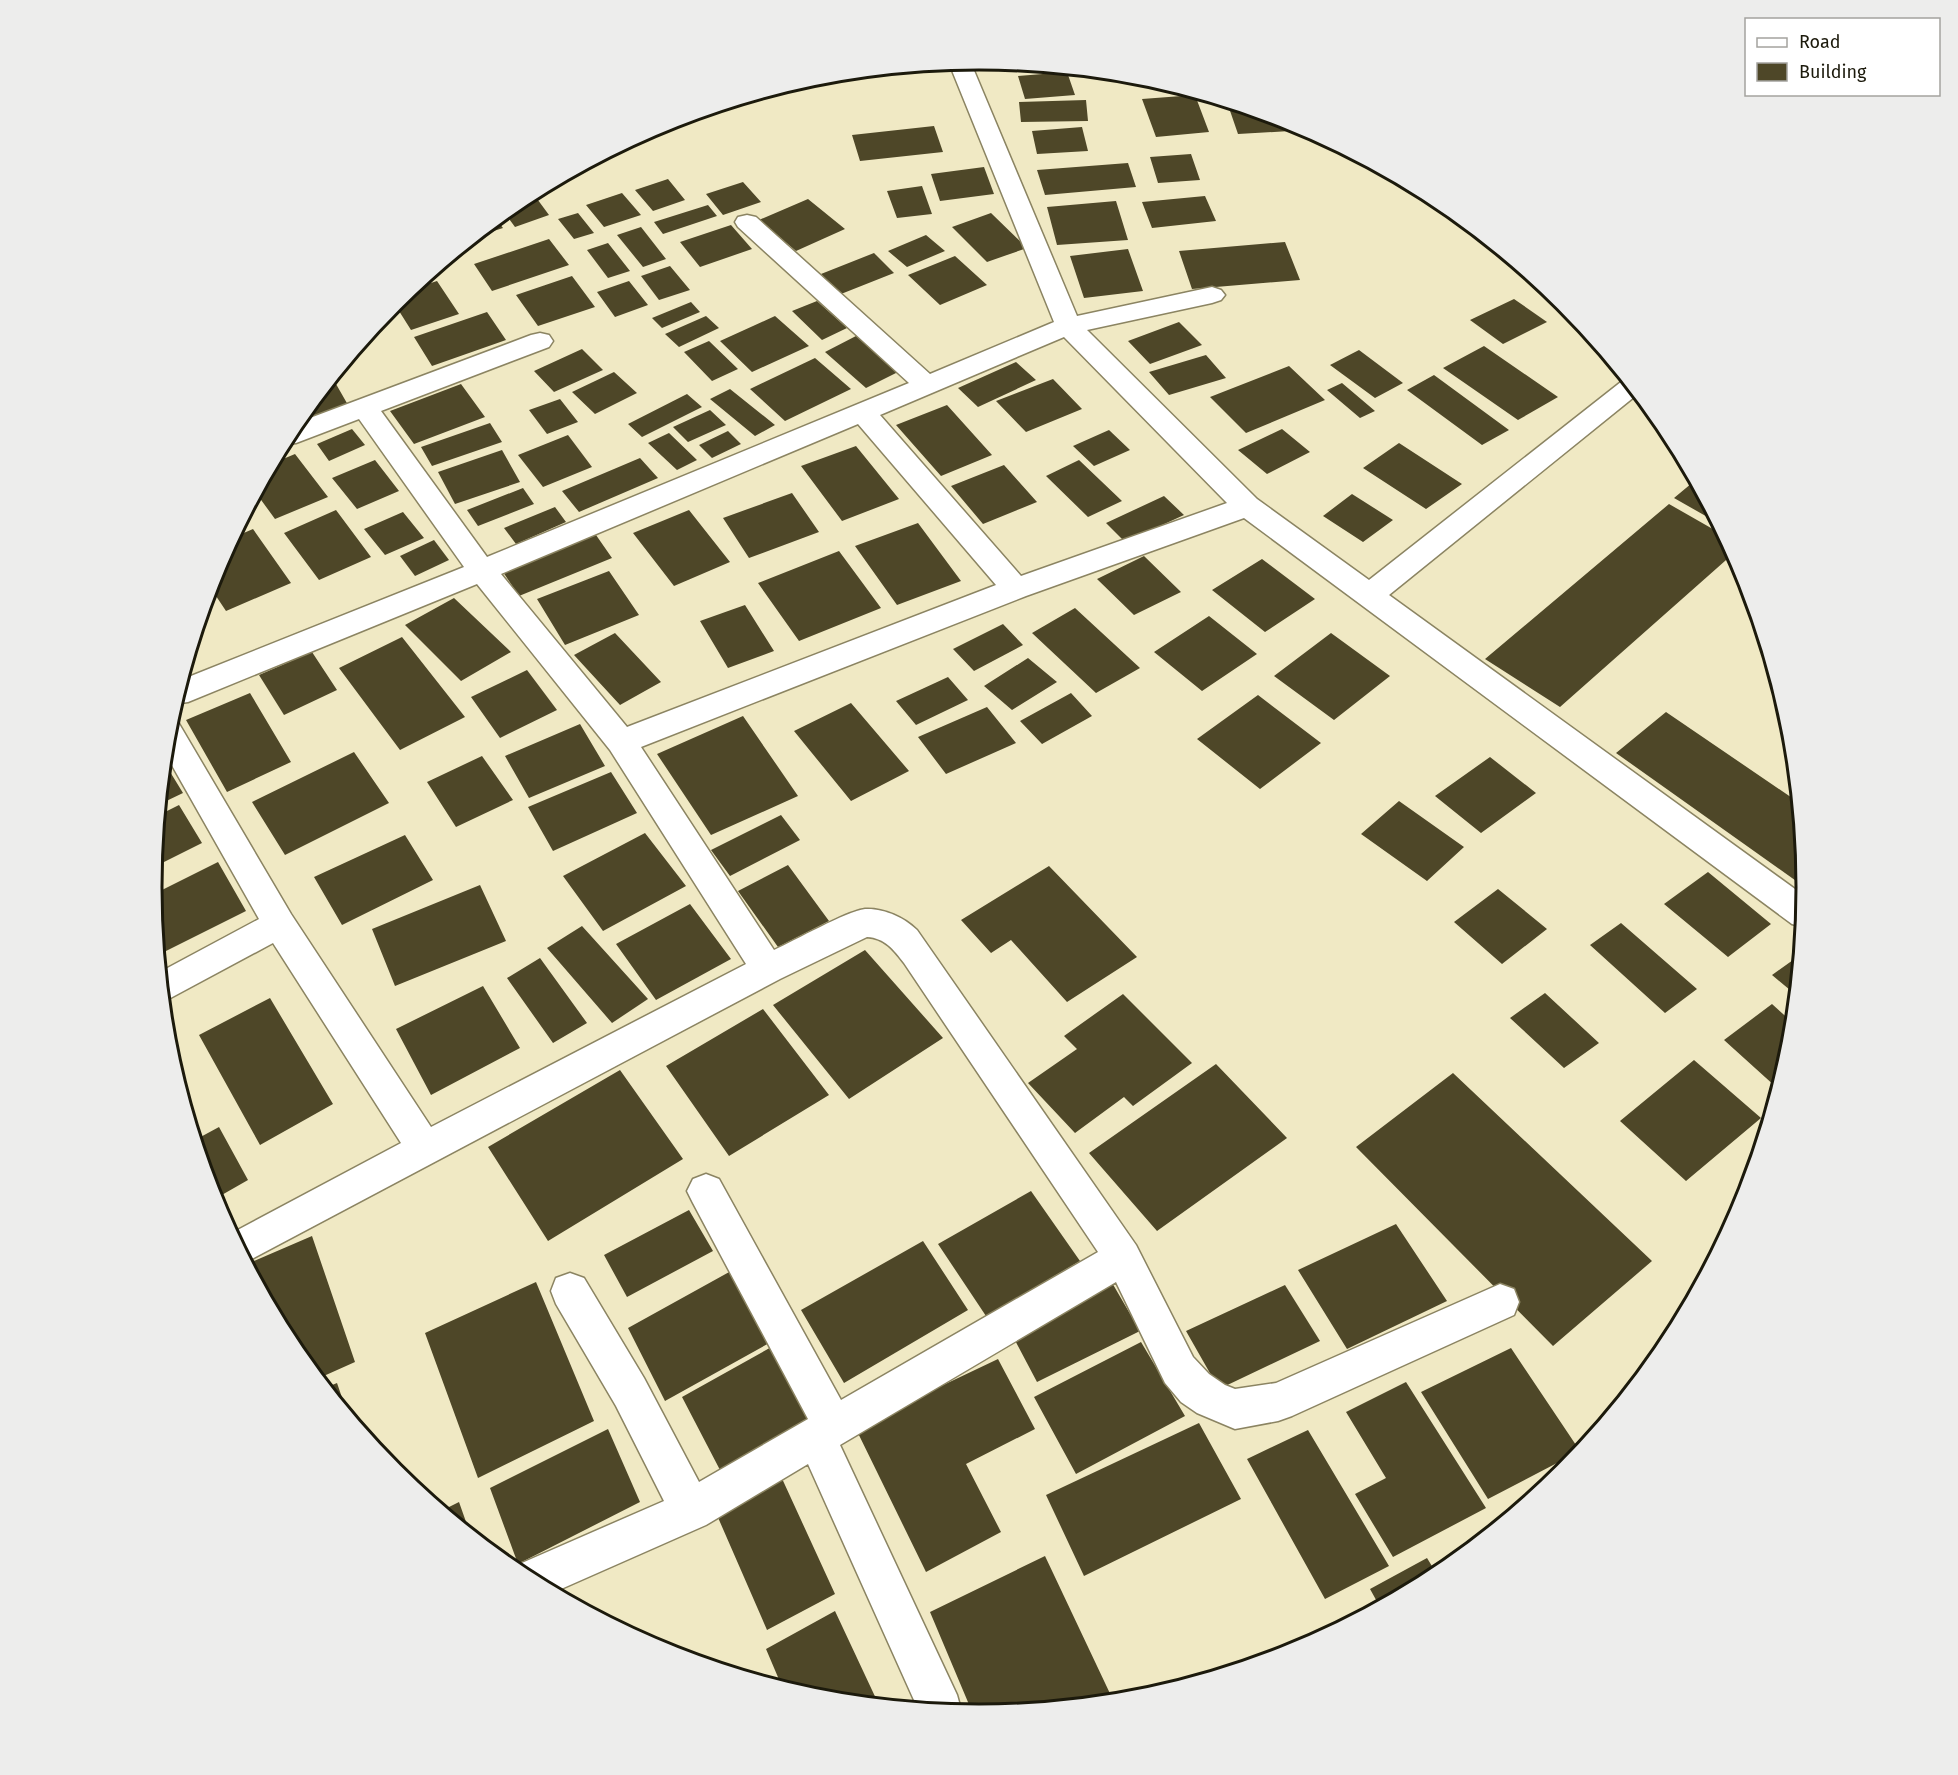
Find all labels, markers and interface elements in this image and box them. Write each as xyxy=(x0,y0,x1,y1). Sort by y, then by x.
legend xyxy=(1745,18,1940,96)
text: Road xyxy=(1799,31,1841,53)
text: Building xyxy=(1799,61,1867,83)

